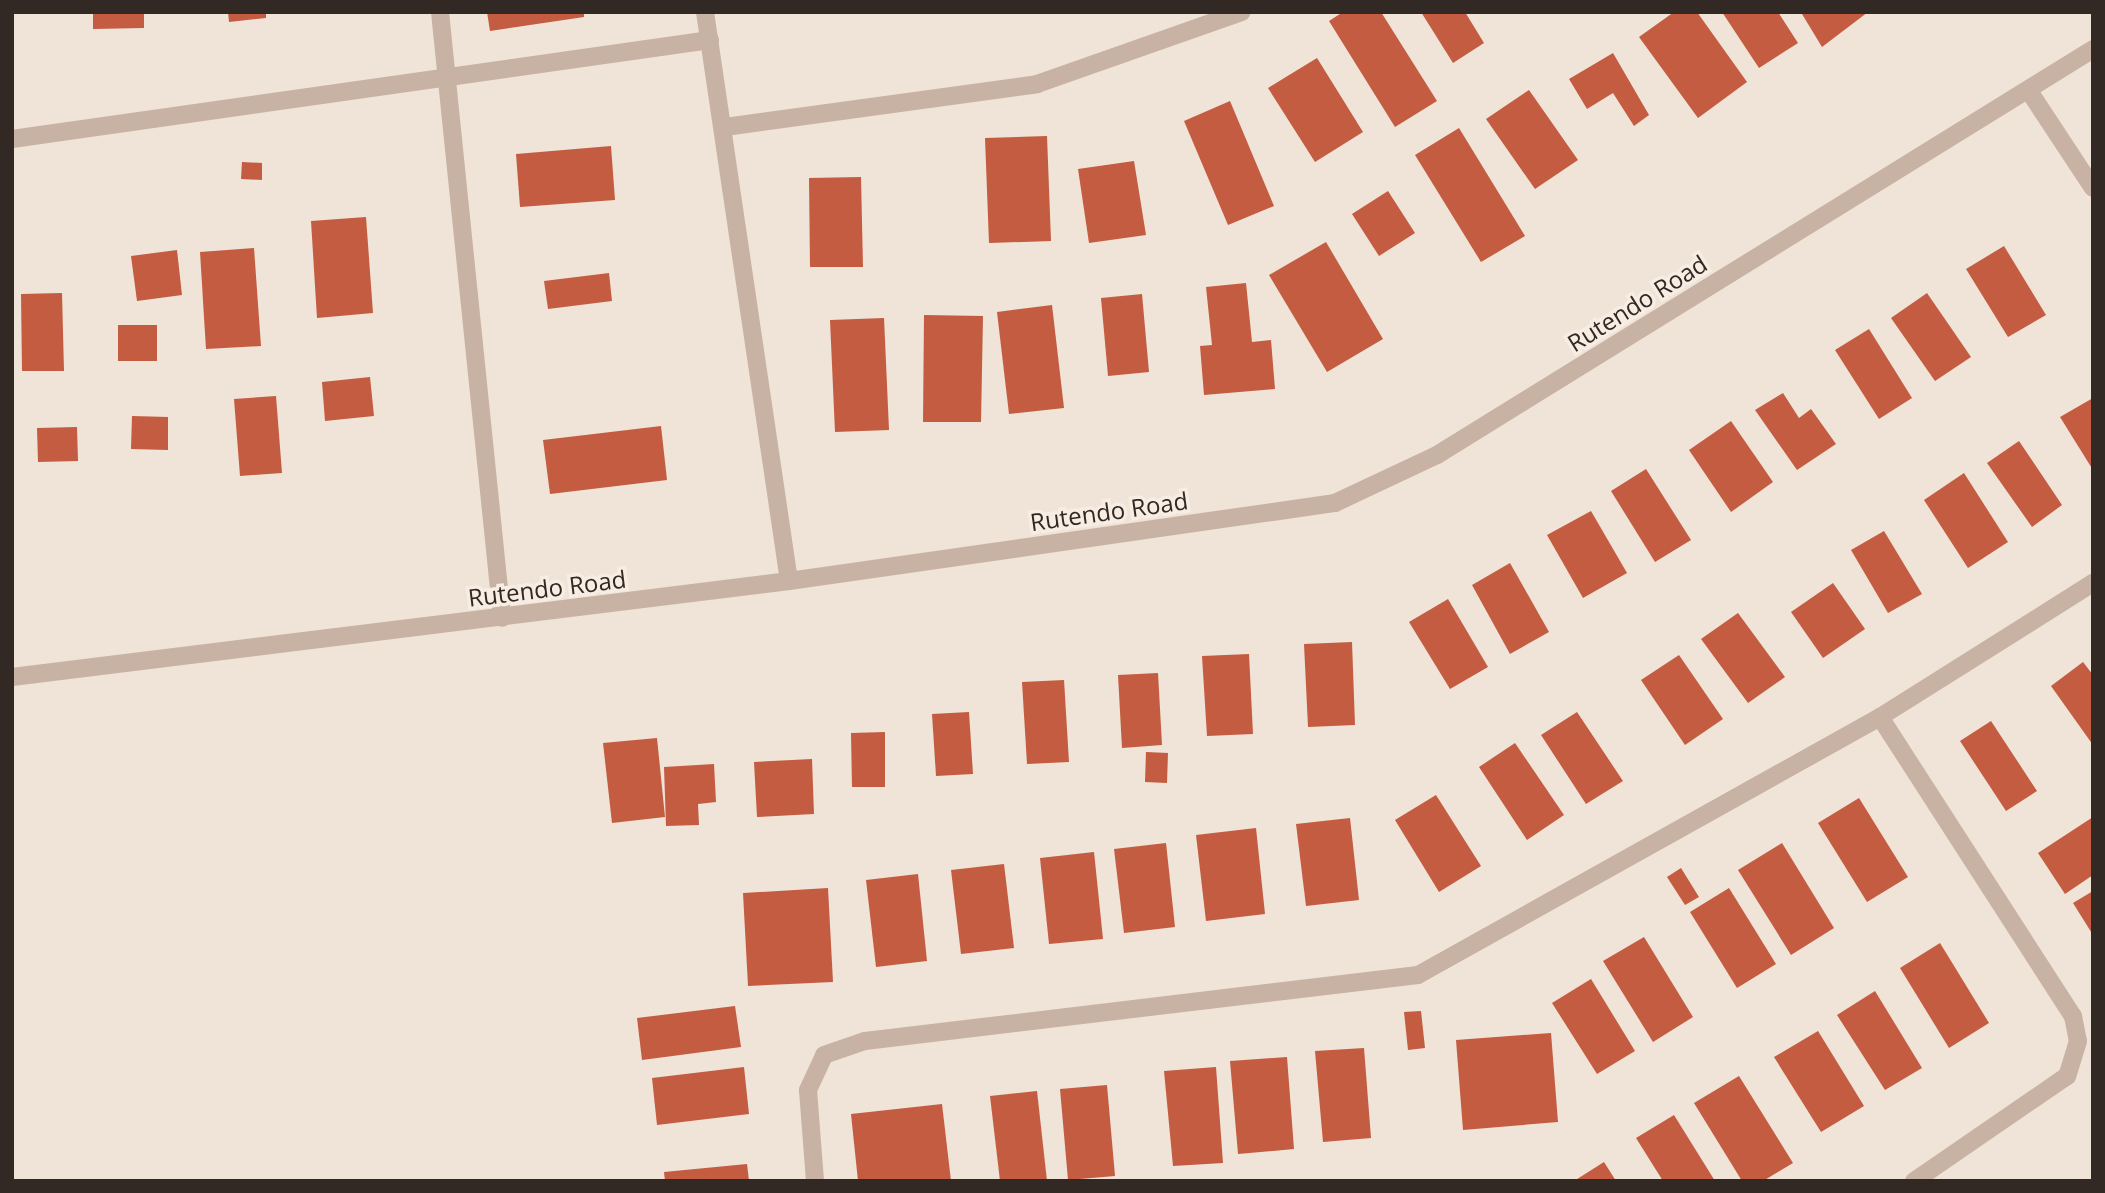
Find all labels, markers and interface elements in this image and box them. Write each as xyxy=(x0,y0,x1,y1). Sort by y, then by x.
street label: Rutendo Road xyxy=(1562,249,1712,357)
street label: Rutendo Road xyxy=(1028,486,1190,536)
street label: Rutendo Road xyxy=(466,564,628,612)

